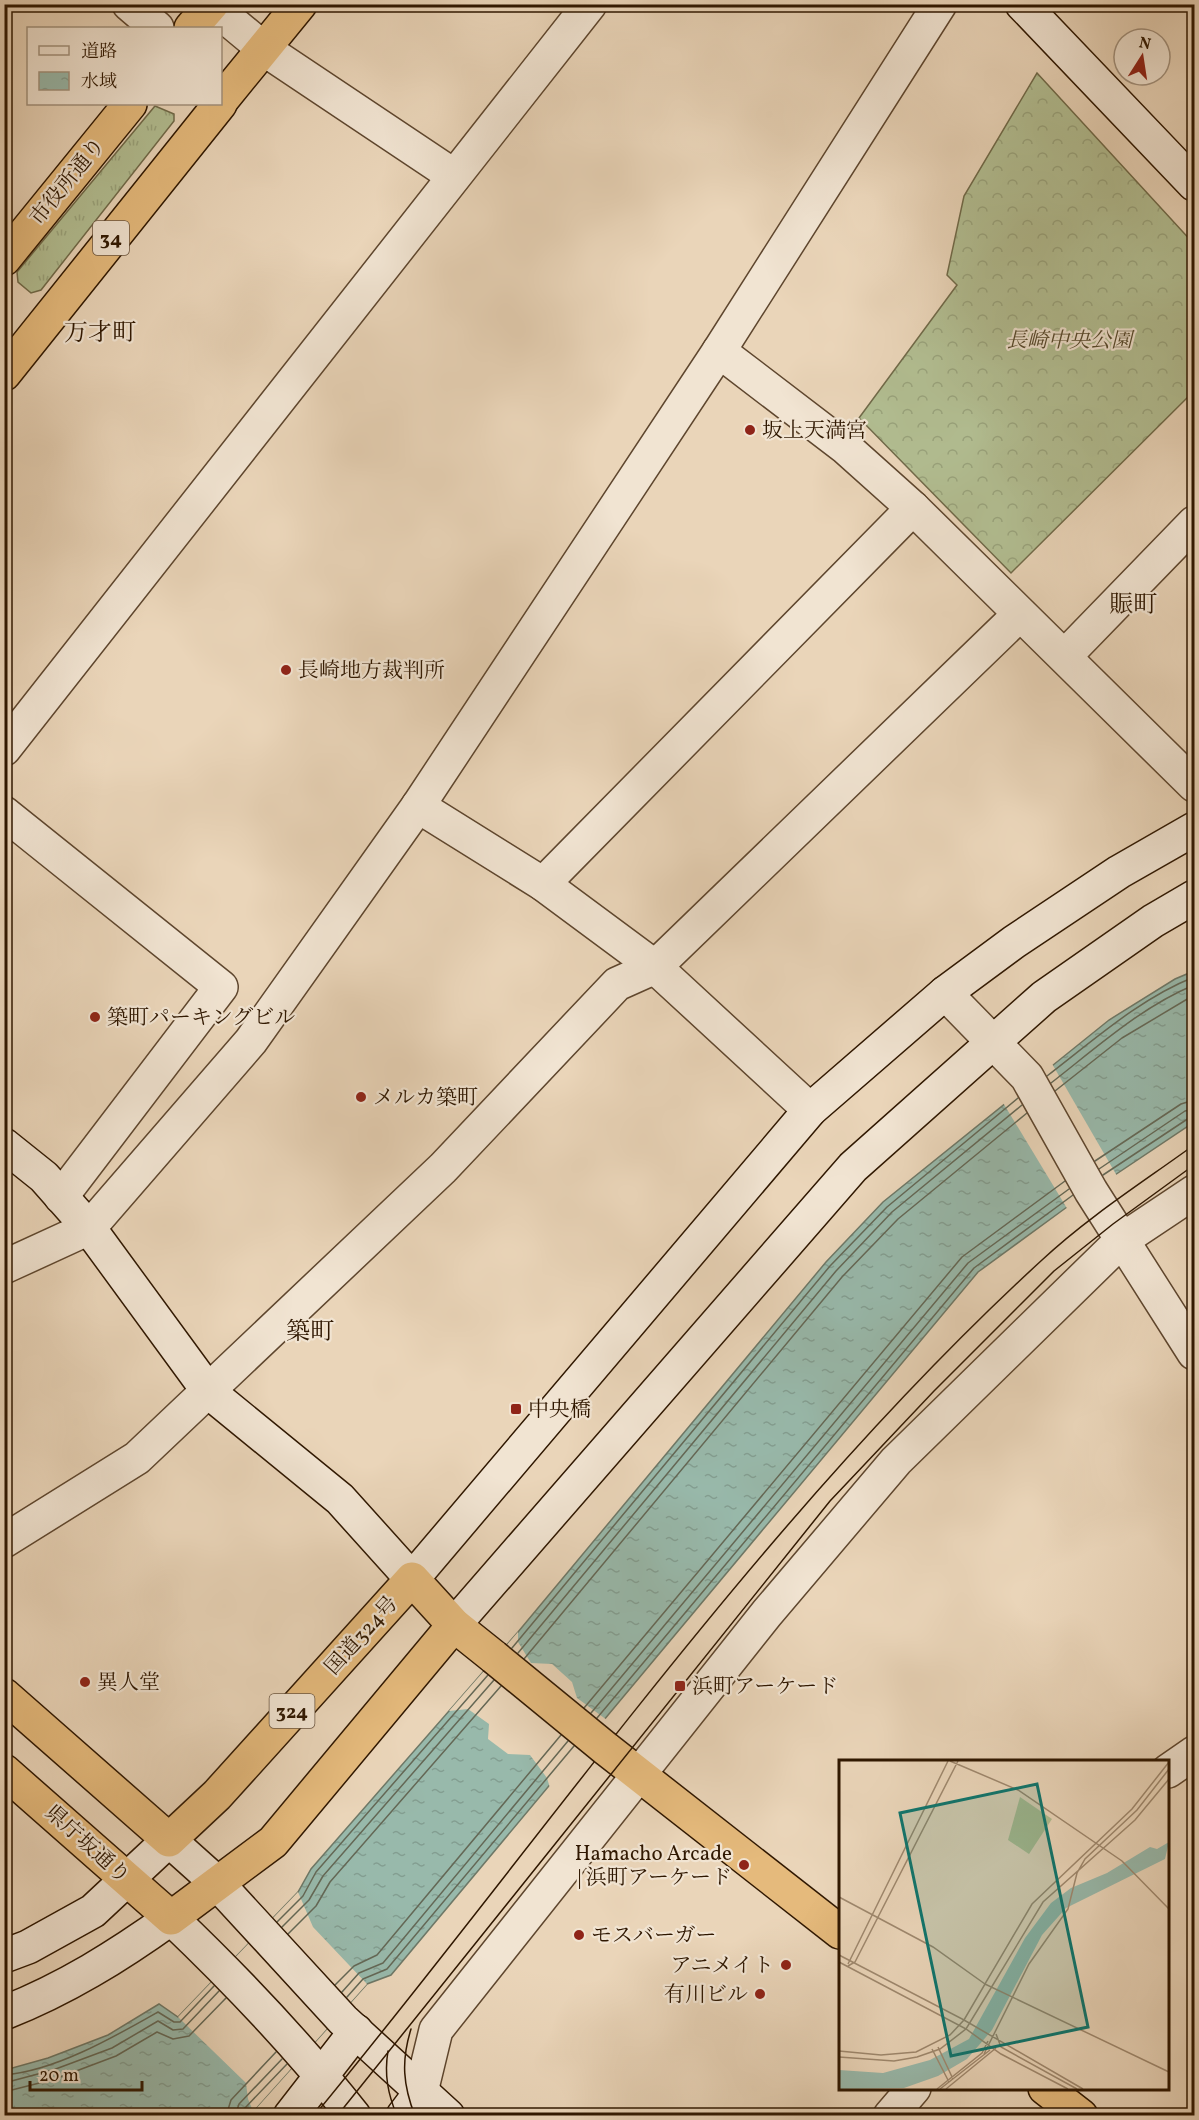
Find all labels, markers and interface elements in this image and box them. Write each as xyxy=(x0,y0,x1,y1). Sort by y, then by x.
legend xyxy=(27,27,222,105)
north arrow xyxy=(1112,27,1172,87)
text: N xyxy=(1137,32,1153,56)
text: 道路 xyxy=(81,40,117,65)
text: 水域 xyxy=(81,70,117,95)
street label: 市役所通り xyxy=(24,132,112,232)
road number: 34 xyxy=(93,221,129,255)
district label: 万才町 xyxy=(64,317,136,351)
park label: 長崎中央公園 xyxy=(1006,327,1135,356)
place label: 坂上天満宮 xyxy=(762,417,867,446)
marker: 坂上天満宮 xyxy=(743,423,757,437)
district label: 賑町 xyxy=(1109,589,1157,623)
place label: 長崎地方裁判所 xyxy=(298,657,445,686)
marker: 長崎地方裁判所 xyxy=(279,663,293,677)
place label: 築町パーキングビル xyxy=(107,1004,295,1033)
marker: 築町パーキングビル xyxy=(88,1010,102,1024)
place label: メルカ築町 xyxy=(373,1084,478,1113)
marker: メルカ築町 xyxy=(354,1090,368,1104)
district label: 築町 xyxy=(286,1316,334,1350)
place label: 中央橋 xyxy=(528,1396,591,1425)
marker: 中央橋 xyxy=(509,1402,523,1416)
street label: 国道324号 xyxy=(319,1590,405,1682)
place label: 異人堂 xyxy=(97,1669,160,1698)
place label: 浜町アーケード xyxy=(692,1673,838,1702)
marker: 異人堂 xyxy=(78,1675,92,1689)
marker: 浜町アーケード xyxy=(673,1679,687,1693)
road number: 324 xyxy=(270,1694,314,1728)
inset map xyxy=(839,1760,1169,2090)
street label: 県庁坂通り xyxy=(38,1799,136,1891)
place label: Hamacho Arcade | 浜町アーケード xyxy=(575,1840,732,1893)
marker: Hamacho Arcade | 浜町アーケード xyxy=(737,1858,751,1872)
place label: モスバーガー xyxy=(591,1922,717,1951)
marker: モスバーガー xyxy=(572,1928,586,1942)
place label: アニメイト xyxy=(670,1952,774,1981)
marker: アニメイト xyxy=(779,1958,793,1972)
place label: 有川ビル xyxy=(664,1981,748,2010)
marker: 有川ビル xyxy=(753,1987,767,2001)
scale bar xyxy=(30,2054,142,2092)
text: 20 m xyxy=(39,2064,79,2089)

